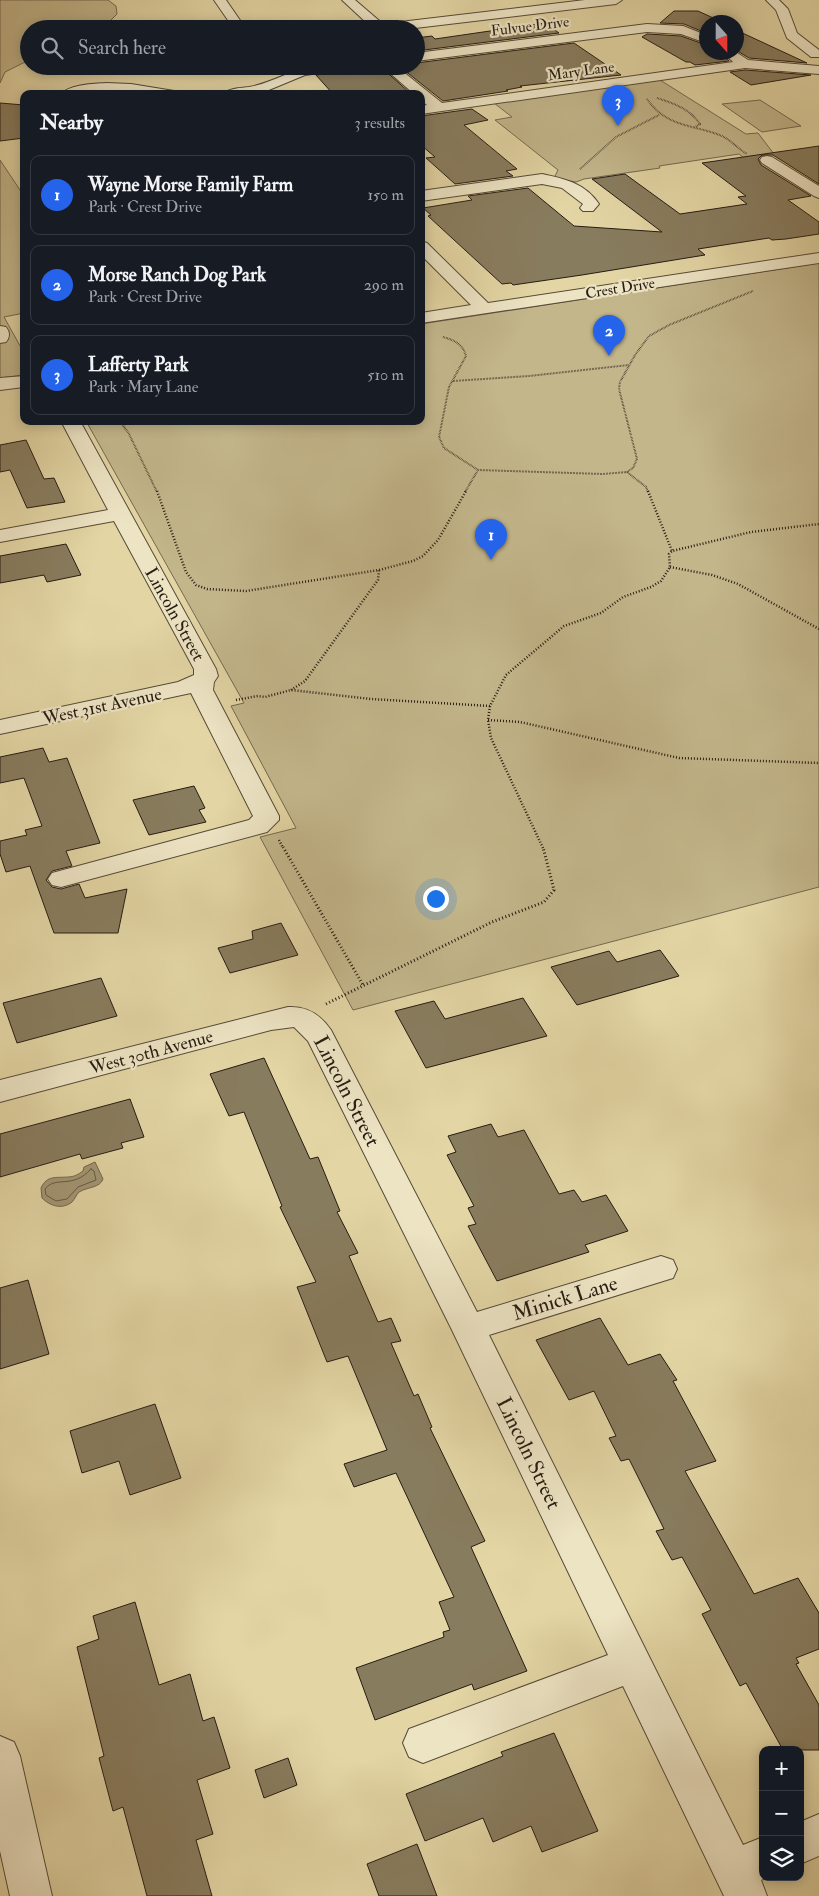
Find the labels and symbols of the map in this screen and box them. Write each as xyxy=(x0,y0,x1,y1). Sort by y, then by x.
street label: Fulvue Drive xyxy=(490,12,570,41)
north arrow xyxy=(699,15,744,60)
street label: Mary Lane xyxy=(547,57,616,86)
pin: 3 xyxy=(602,85,634,126)
street label: Crest Drive xyxy=(584,274,656,303)
pin: 2 xyxy=(593,315,625,356)
pin: 1 xyxy=(475,519,507,560)
street label: Lincoln Street xyxy=(139,563,210,665)
street label: West 31st Avenue xyxy=(39,683,164,731)
your location xyxy=(423,886,449,912)
street label: West 30th Avenue xyxy=(86,1025,216,1080)
street label: Lincoln Street xyxy=(307,1031,386,1152)
street label: Minick Lane xyxy=(509,1270,621,1327)
street label: Lincoln Street xyxy=(490,1393,567,1514)

